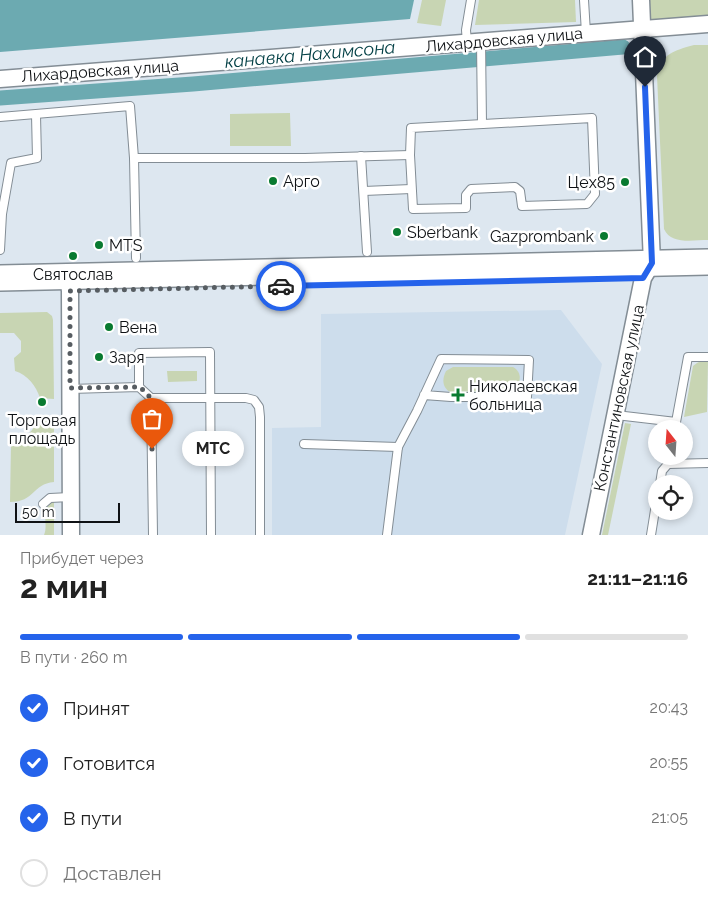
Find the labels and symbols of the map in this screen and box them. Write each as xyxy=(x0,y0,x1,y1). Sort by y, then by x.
street label: Лихардовская улица xyxy=(424,24,584,56)
water label: канавка Нахимсона xyxy=(224,36,396,72)
pin xyxy=(624,36,666,87)
street label: Лихардовская улица xyxy=(20,56,180,86)
place label: Арго xyxy=(283,172,320,191)
place label: Цех85 xyxy=(568,173,615,192)
marker: Арго xyxy=(267,175,279,187)
marker: Цех85 xyxy=(619,176,631,188)
place label: Sberbank xyxy=(407,223,479,242)
marker: Sberbank xyxy=(391,226,403,238)
place label: Gazprombank xyxy=(490,227,595,246)
marker: Gazprombank xyxy=(598,230,610,242)
place label: MTS xyxy=(109,236,143,255)
marker: MTS xyxy=(93,239,105,251)
marker: Святослав xyxy=(67,250,79,262)
courier xyxy=(256,261,306,311)
place label: Святослав xyxy=(33,265,113,284)
street label: Константиновская улица xyxy=(590,303,648,493)
place label: Вена xyxy=(119,318,157,337)
marker: Вена xyxy=(103,321,115,333)
place label: Заря xyxy=(109,348,145,367)
marker: Заря xyxy=(93,351,105,363)
place label: Николаевская больница xyxy=(469,377,578,414)
marker: Николаевская больница xyxy=(451,388,465,402)
marker: Торговая площадь xyxy=(36,396,48,408)
pin xyxy=(131,398,173,449)
place label: Торговая площадь xyxy=(8,411,76,448)
north arrow xyxy=(648,420,692,465)
callout: МТС xyxy=(182,432,244,466)
scale bar xyxy=(15,500,120,523)

